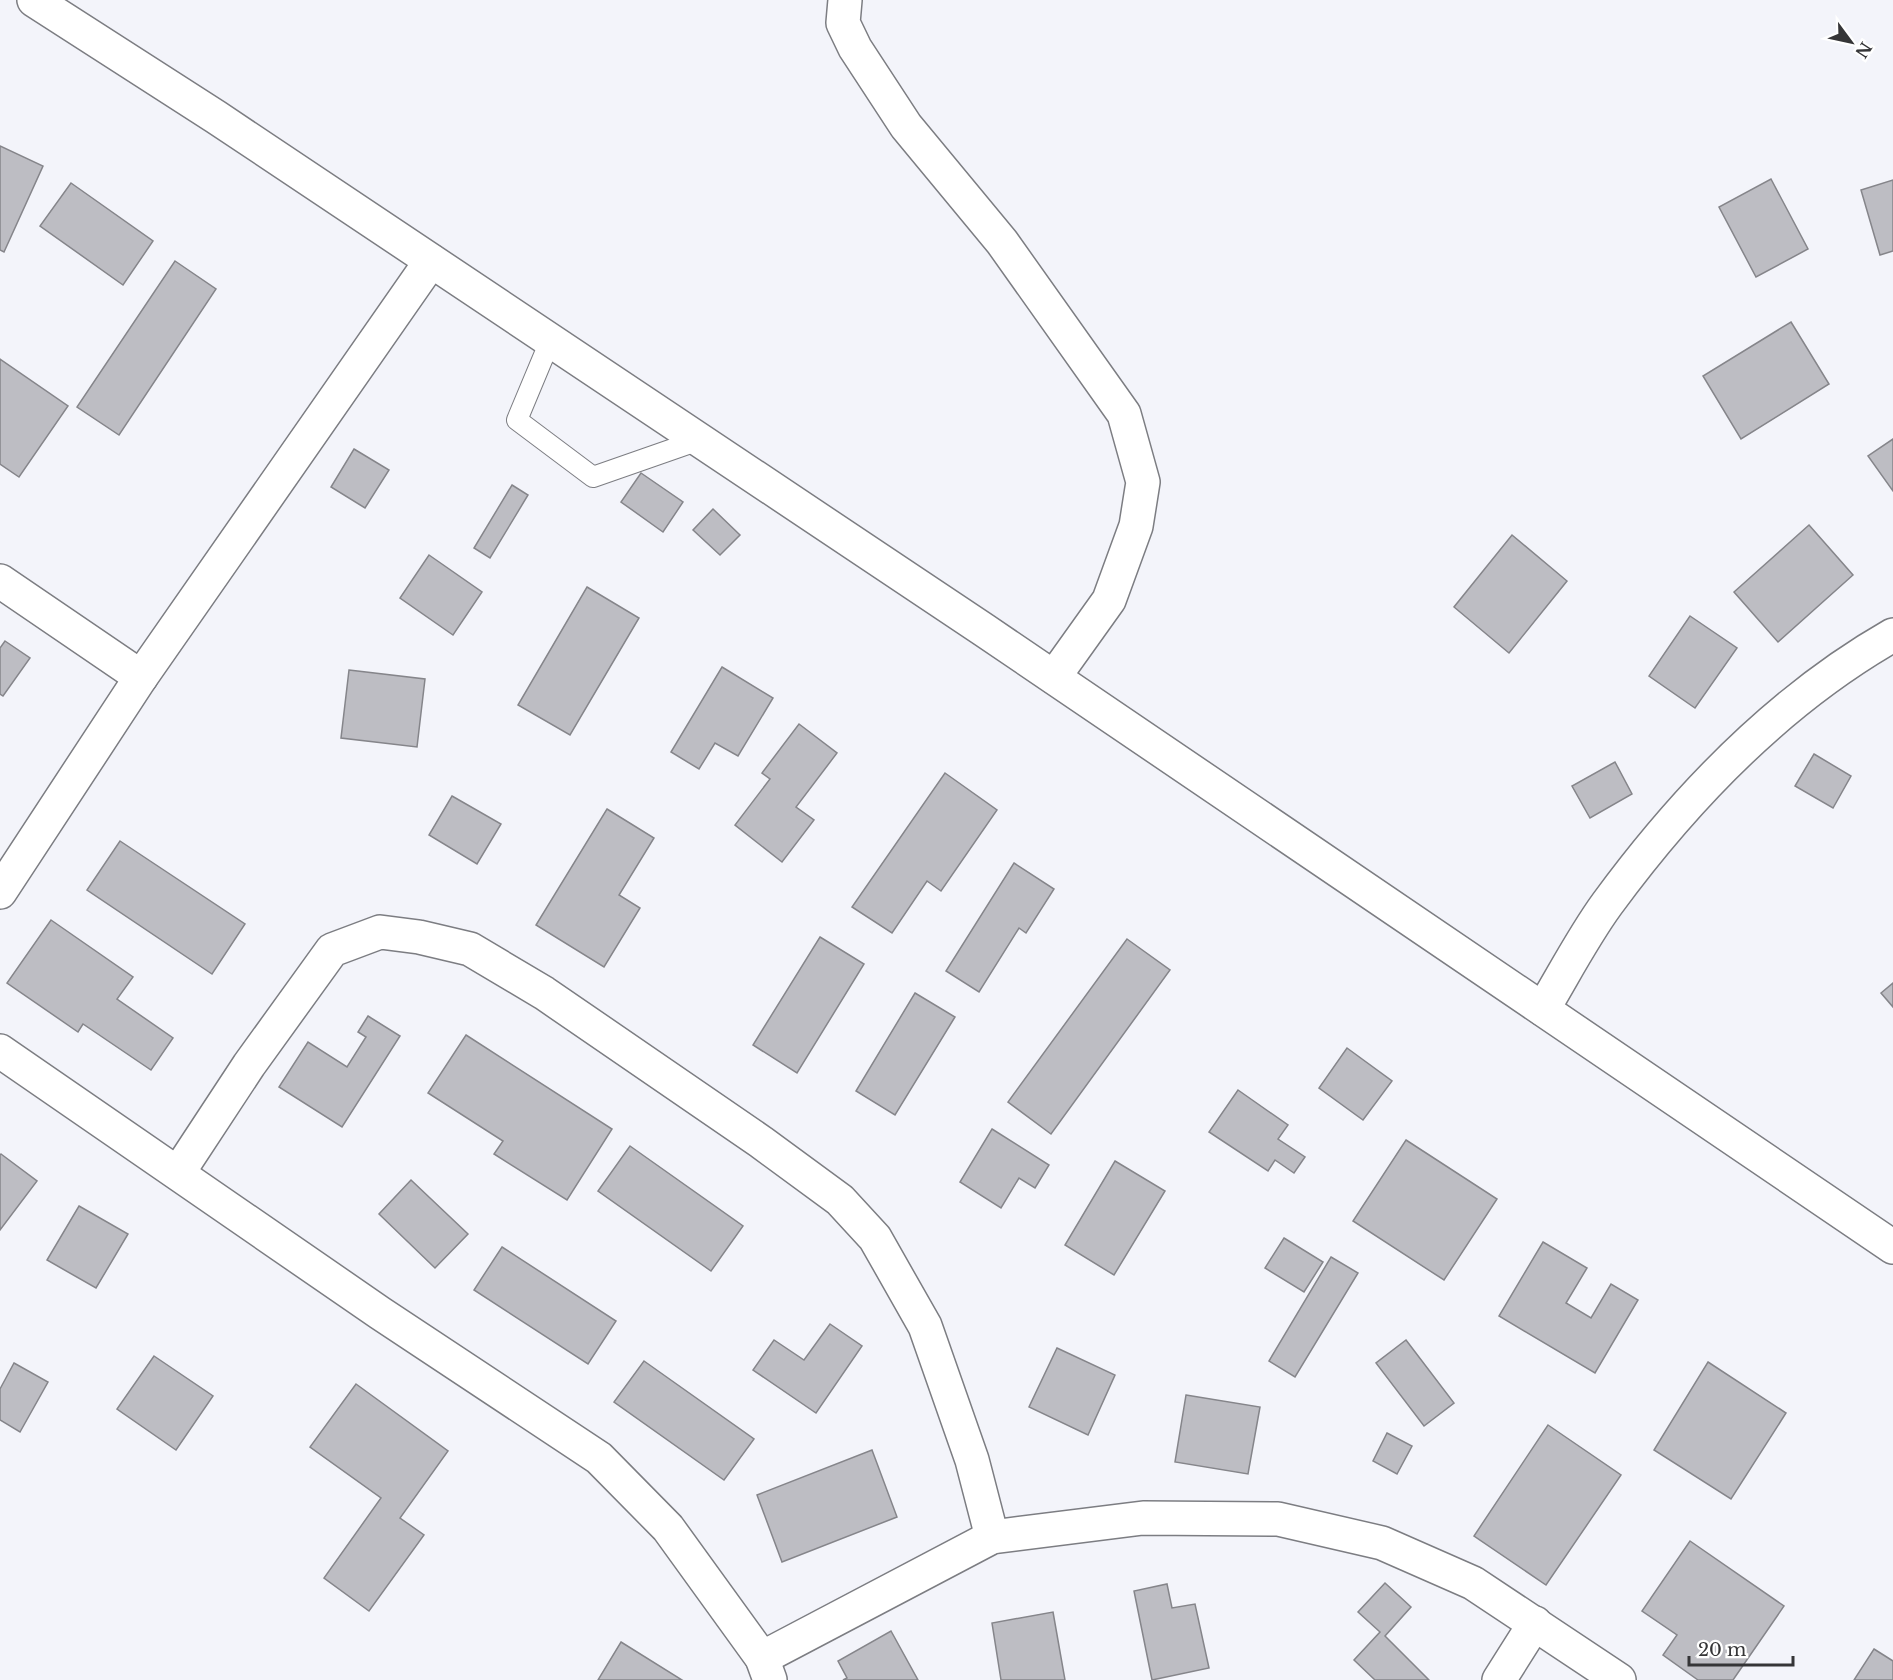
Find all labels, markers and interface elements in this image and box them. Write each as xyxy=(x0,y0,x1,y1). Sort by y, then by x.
north arrow xyxy=(1821,12,1881,72)
text: N xyxy=(1851,38,1876,62)
scale bar xyxy=(1689,1629,1792,1667)
text: 20 m xyxy=(1698,1639,1746,1661)

